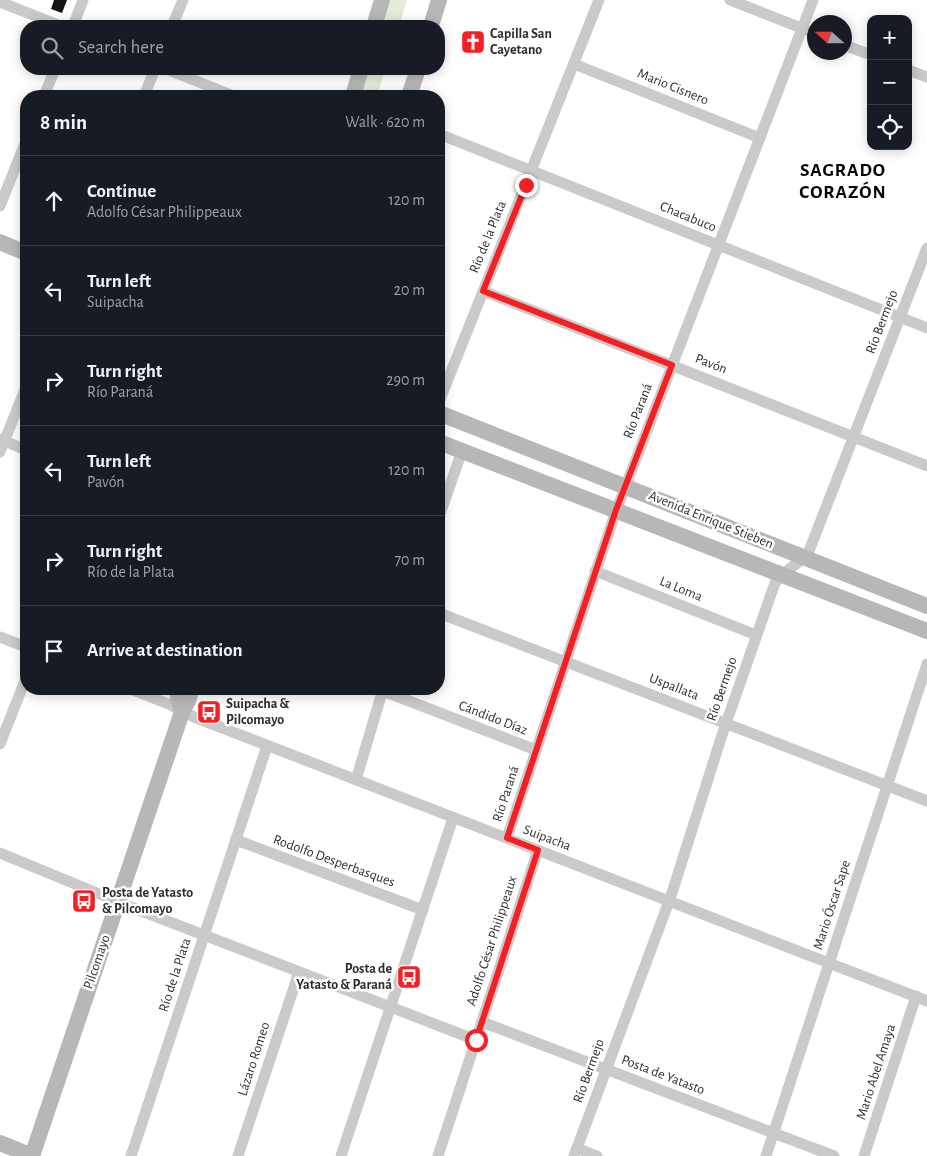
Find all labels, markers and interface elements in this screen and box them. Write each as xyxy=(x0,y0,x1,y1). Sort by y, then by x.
north arrow xyxy=(807,15,852,60)
map controls xyxy=(867,15,912,150)
button: + xyxy=(867,15,912,60)
search box xyxy=(20,20,445,75)
place label: Capilla San Cayetano xyxy=(490,27,552,57)
church icon: Capilla San Cayetano xyxy=(460,29,486,55)
icon: search xyxy=(38,34,66,62)
text: Search here xyxy=(78,38,164,57)
button: − xyxy=(867,60,912,105)
street label: Mario Cisnero xyxy=(635,66,711,108)
button: locate xyxy=(867,105,912,150)
text: 8 min xyxy=(40,112,87,133)
text: Walk · 620 m xyxy=(345,114,425,130)
district label: SAGRADO CORAZÓN xyxy=(799,161,887,202)
route end xyxy=(515,174,538,197)
text: Continue xyxy=(87,182,156,201)
icon: ahead xyxy=(40,187,68,215)
text: 120 m xyxy=(388,192,425,208)
street label: Río de la Plata xyxy=(467,198,509,275)
street label: Chacabuco xyxy=(658,199,718,235)
text: Adolfo César Philippeaux xyxy=(87,204,242,220)
text: Turn left xyxy=(87,272,151,291)
icon: left xyxy=(40,277,68,305)
text: 20 m xyxy=(394,282,425,298)
street label: Río Bermejo xyxy=(863,288,901,356)
text: Suipacha xyxy=(87,294,144,310)
street label: Pavón xyxy=(693,352,729,376)
text: Turn right xyxy=(87,362,162,381)
icon: right xyxy=(40,367,68,395)
text: 290 m xyxy=(386,372,425,388)
street label: Río Paraná xyxy=(621,381,655,441)
text: Río Paraná xyxy=(87,384,153,400)
text: Turn left xyxy=(87,452,151,471)
icon: left xyxy=(40,457,68,485)
text: 120 m xyxy=(388,462,425,478)
text: Pavón xyxy=(87,474,125,490)
street label: Avenida Enrique Stieben xyxy=(647,489,775,551)
text: Turn right xyxy=(87,542,162,561)
icon: right xyxy=(40,547,68,575)
text: 70 m xyxy=(394,552,425,568)
text: Río de la Plata xyxy=(87,564,175,580)
street label: La Loma xyxy=(658,574,705,604)
icon: arrive xyxy=(40,637,68,665)
text: Arrive at destination xyxy=(87,641,243,660)
street label: Río Bermejo xyxy=(704,655,740,723)
street label: Uspallata xyxy=(647,671,701,703)
place label: Suipacha & Pilcomayo xyxy=(226,697,290,727)
street label: Cándido Díaz xyxy=(457,698,530,738)
bus stop icon: Suipacha & Pilcomayo xyxy=(196,699,222,725)
street label: Río Paraná xyxy=(490,764,522,824)
street label: Suipacha xyxy=(521,823,573,854)
street label: Rodolfo Desperbasques xyxy=(271,832,397,890)
street label: Mario Óscar Sape xyxy=(808,858,853,951)
street label: Adolfo César Philippeaux xyxy=(464,874,520,1008)
place label: Posta de Yatasto & Pilcomayo xyxy=(102,886,193,916)
bus stop icon: Posta de Yatasto & Pilcomayo xyxy=(71,888,97,914)
street label: Pilcomayo xyxy=(81,933,113,991)
street label: Río de la Plata xyxy=(156,936,194,1014)
place label: Posta de Yatasto & Paraná xyxy=(296,962,392,992)
bus stop icon: Posta de Yatasto & Paraná xyxy=(396,964,422,990)
street label: Lázaro Romeo xyxy=(236,1020,273,1098)
street label: Mario Abel Amaya xyxy=(854,1022,898,1121)
route start xyxy=(465,1029,488,1052)
street label: Río Bermejo xyxy=(571,1037,607,1105)
street label: Posta de Yatasto xyxy=(619,1053,707,1097)

